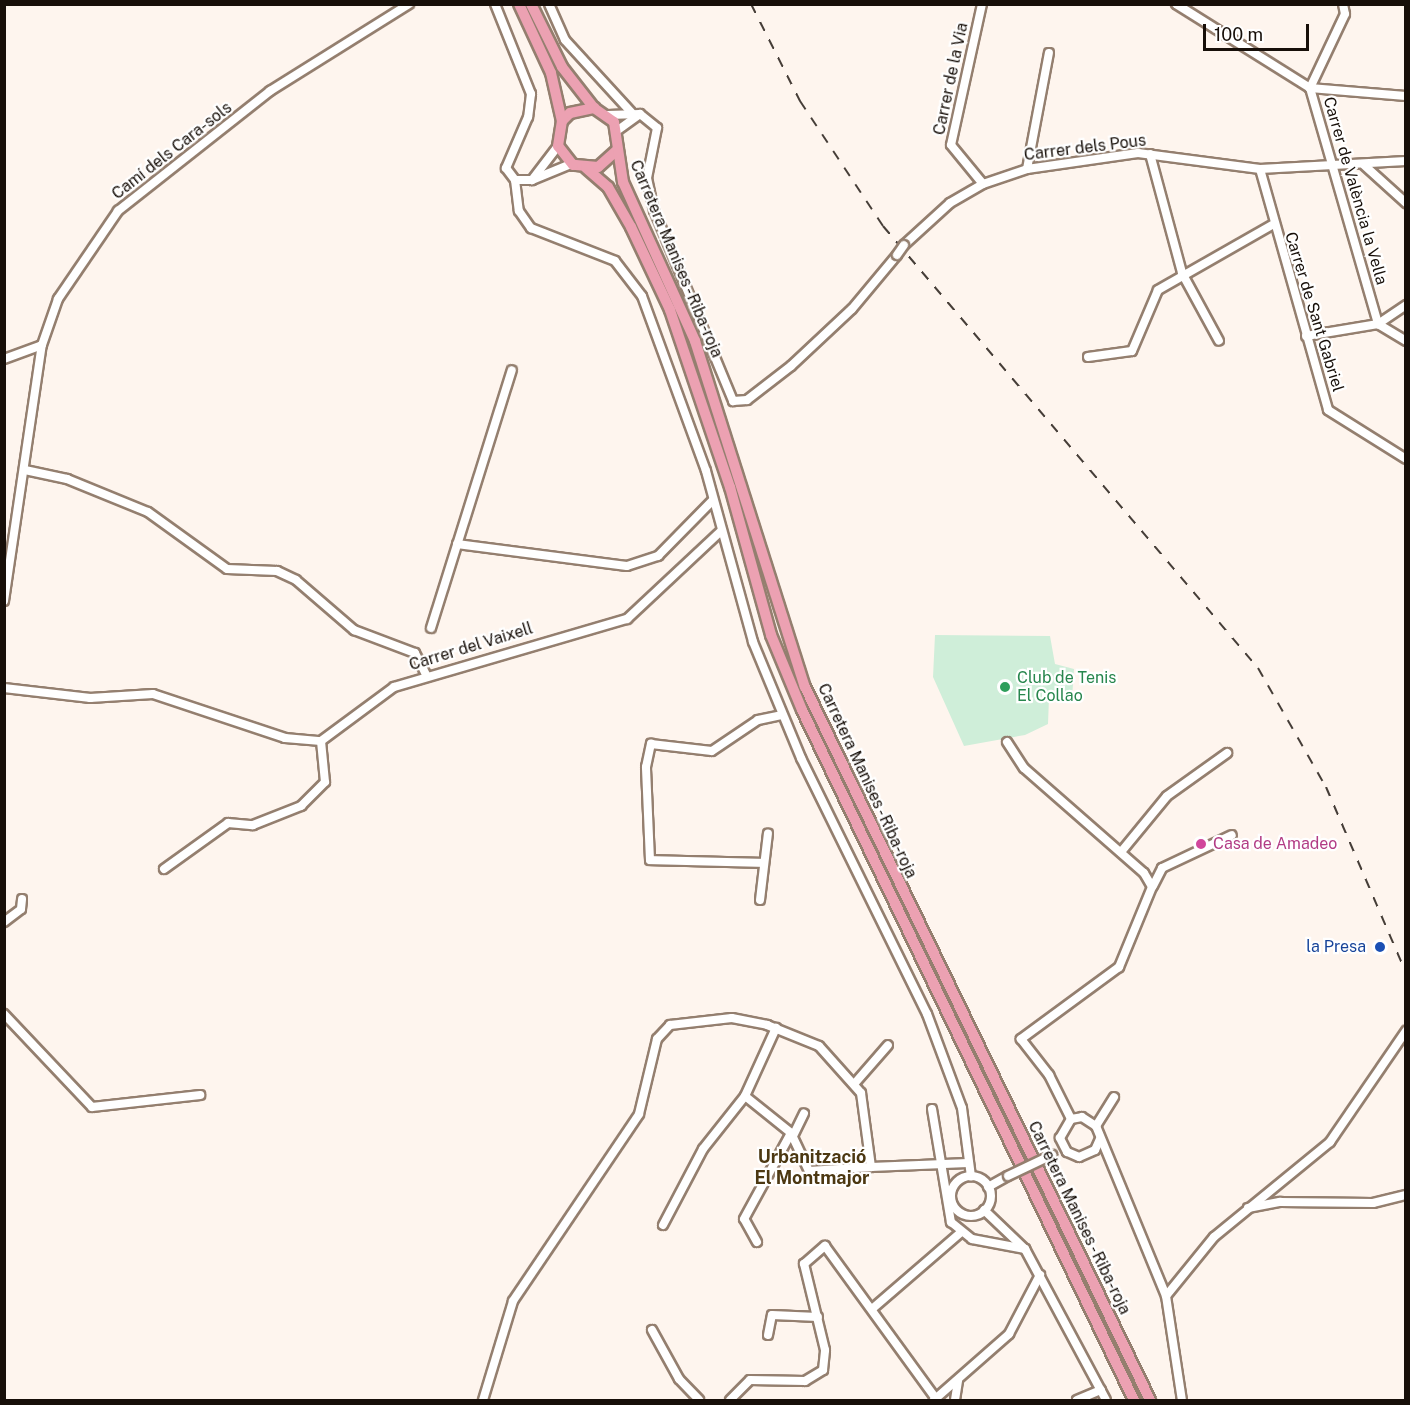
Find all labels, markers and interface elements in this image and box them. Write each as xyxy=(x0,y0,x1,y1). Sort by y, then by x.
scale bar xyxy=(1206,12,1312,50)
street label: Carrer de la Via xyxy=(930,21,972,137)
text: 100 m xyxy=(1214,24,1263,45)
street label: Carrer de València la Vella xyxy=(1319,94,1391,288)
street label: Camí dels Cara-sols xyxy=(108,98,236,204)
street label: Carrer dels Pous xyxy=(1023,131,1147,165)
street label: Carretera Manises - Riba-roja xyxy=(625,155,727,363)
street label: Carrer de Sant Gabriel xyxy=(1280,230,1348,394)
street label: Carrer del Vaixell xyxy=(407,619,535,675)
place label: Club de Tenis El Collao xyxy=(1017,668,1117,706)
street label: Carretera Manises - Riba-roja xyxy=(812,679,922,883)
marker: Club de Tenis El Collao xyxy=(998,680,1012,694)
place label: Casa de Amadeo xyxy=(1213,834,1338,854)
marker: Casa de Amadeo xyxy=(1194,837,1208,851)
place label: la Presa xyxy=(1306,937,1366,957)
marker: la Presa xyxy=(1371,938,1389,956)
street label: Carretera Manises - Riba-roja xyxy=(1023,1116,1135,1320)
district label: Urbanització El Montmajor xyxy=(755,1147,869,1190)

